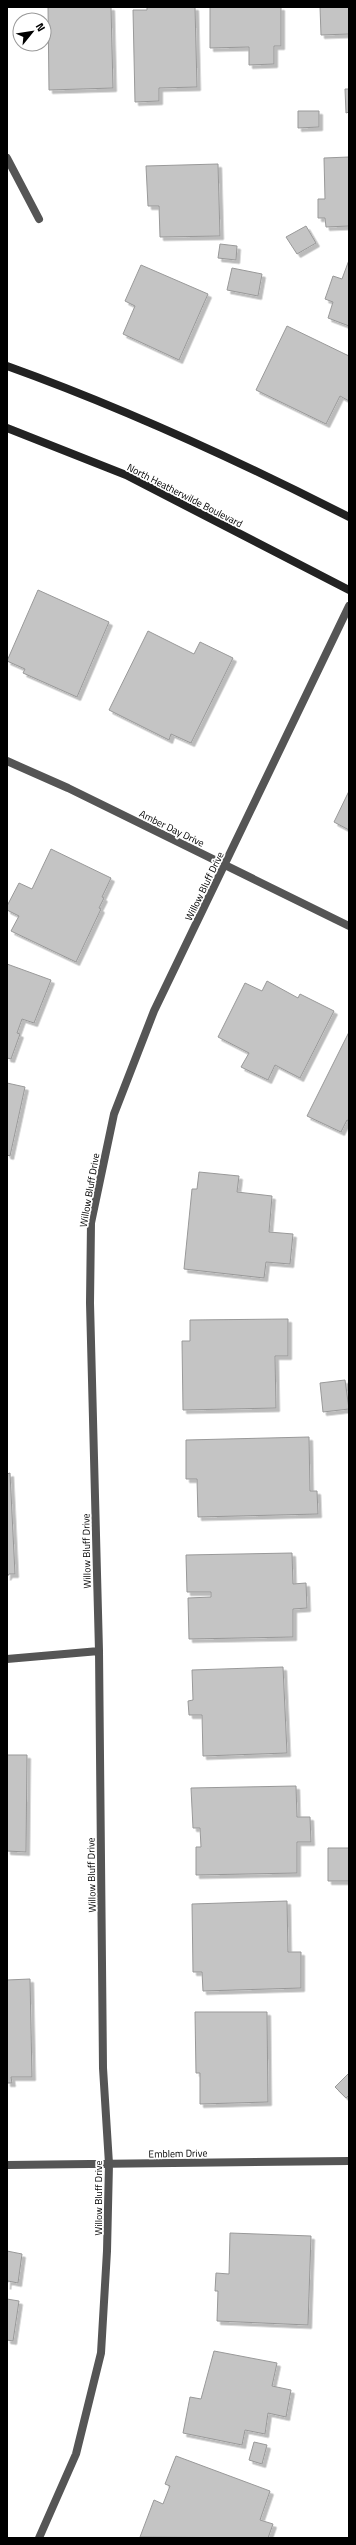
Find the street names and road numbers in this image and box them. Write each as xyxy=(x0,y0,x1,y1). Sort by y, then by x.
street label: North Heatherwilde Boulevard xyxy=(124,460,245,531)
street label: Amber Day Drive xyxy=(137,806,207,851)
street label: Willow Bluff Drive xyxy=(181,849,228,923)
street label: Willow Bluff Drive xyxy=(76,1152,103,1228)
street label: Willow Bluff Drive xyxy=(78,1513,95,1589)
street label: Willow Bluff Drive xyxy=(83,1837,100,1913)
street label: Emblem Drive xyxy=(148,2145,208,2162)
street label: Willow Bluff Drive xyxy=(91,2160,106,2236)

